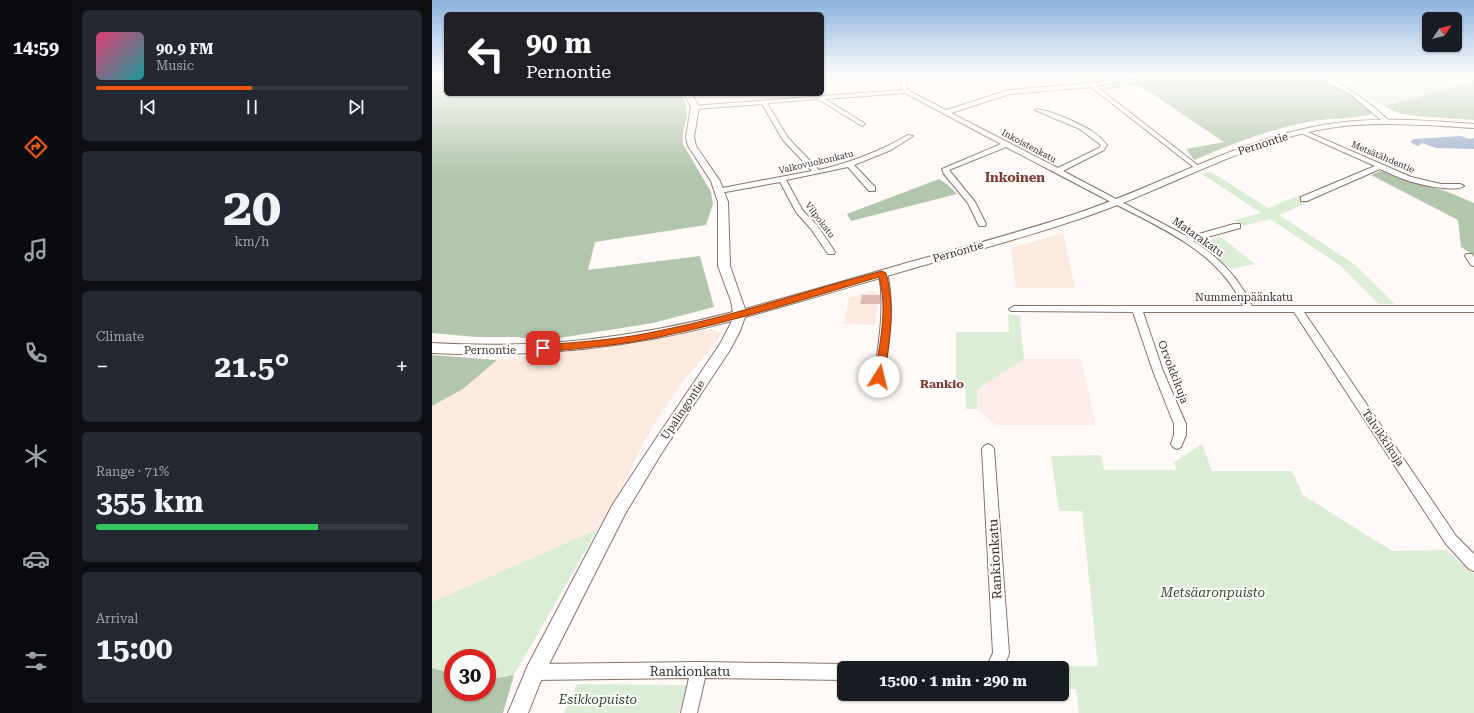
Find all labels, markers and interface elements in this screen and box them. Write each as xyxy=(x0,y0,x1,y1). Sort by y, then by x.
north arrow xyxy=(1422,12,1462,52)
map controls xyxy=(1422,12,1462,52)
text: 90 m xyxy=(526,27,591,60)
icon: left xyxy=(460,28,512,80)
text: 14:59 xyxy=(13,37,59,58)
text: 90.9 FM xyxy=(156,40,213,58)
text: Music xyxy=(156,58,194,73)
text: Pernontie xyxy=(526,61,611,82)
icon: previous xyxy=(137,96,159,118)
icon: pause xyxy=(241,96,263,118)
icon: next xyxy=(345,96,367,118)
street label: Inkoistenkatu xyxy=(1000,127,1058,165)
street label: Pernontie xyxy=(1236,130,1290,158)
icon: directions xyxy=(22,133,50,161)
street label: Metsätähdentie xyxy=(1350,139,1416,175)
street label: Valkovuokonkatu xyxy=(778,148,855,175)
district label: Inkoinen xyxy=(985,170,1045,185)
text: 20 xyxy=(223,177,281,238)
street label: Vilpokatu xyxy=(803,200,837,240)
street label: Matarakatu xyxy=(1170,214,1226,260)
text: km/h xyxy=(235,234,269,249)
icon: music xyxy=(22,236,50,264)
street label: Pernontie xyxy=(931,239,985,265)
street label: Nummenpäänkatu xyxy=(1195,291,1293,304)
text: Climate xyxy=(96,329,144,344)
pin xyxy=(526,331,560,365)
icon: arrive xyxy=(532,337,554,359)
icon: phone xyxy=(22,339,50,367)
street label: Orvokkikuja xyxy=(1155,339,1191,405)
street label: Pernontie xyxy=(464,344,516,357)
text: 21.5° xyxy=(215,349,289,384)
text: − xyxy=(96,354,108,379)
text: + xyxy=(396,354,408,379)
position arrow xyxy=(858,356,900,398)
district label: Rankio xyxy=(920,377,964,391)
street label: Upalingontie xyxy=(658,378,708,442)
street label: Talvikkikuja xyxy=(1359,407,1407,469)
icon: climate xyxy=(22,442,50,470)
text: Range · 71% xyxy=(96,464,169,479)
text: 355 km xyxy=(96,484,204,519)
street label: Rankionkatu xyxy=(985,518,1005,600)
icon: car xyxy=(22,545,50,573)
park label: Metsäaronpuisto xyxy=(1160,585,1265,600)
text: Arrival xyxy=(96,611,138,626)
text: 15:00 xyxy=(96,631,173,666)
icon: filters xyxy=(22,647,50,675)
speed limit sign: 30 xyxy=(444,649,496,701)
street label: Rankionkatu xyxy=(650,664,730,679)
text: 15:00 · 1 min · 290 m xyxy=(879,672,1027,690)
park label: Esikkopuisto xyxy=(558,692,637,707)

